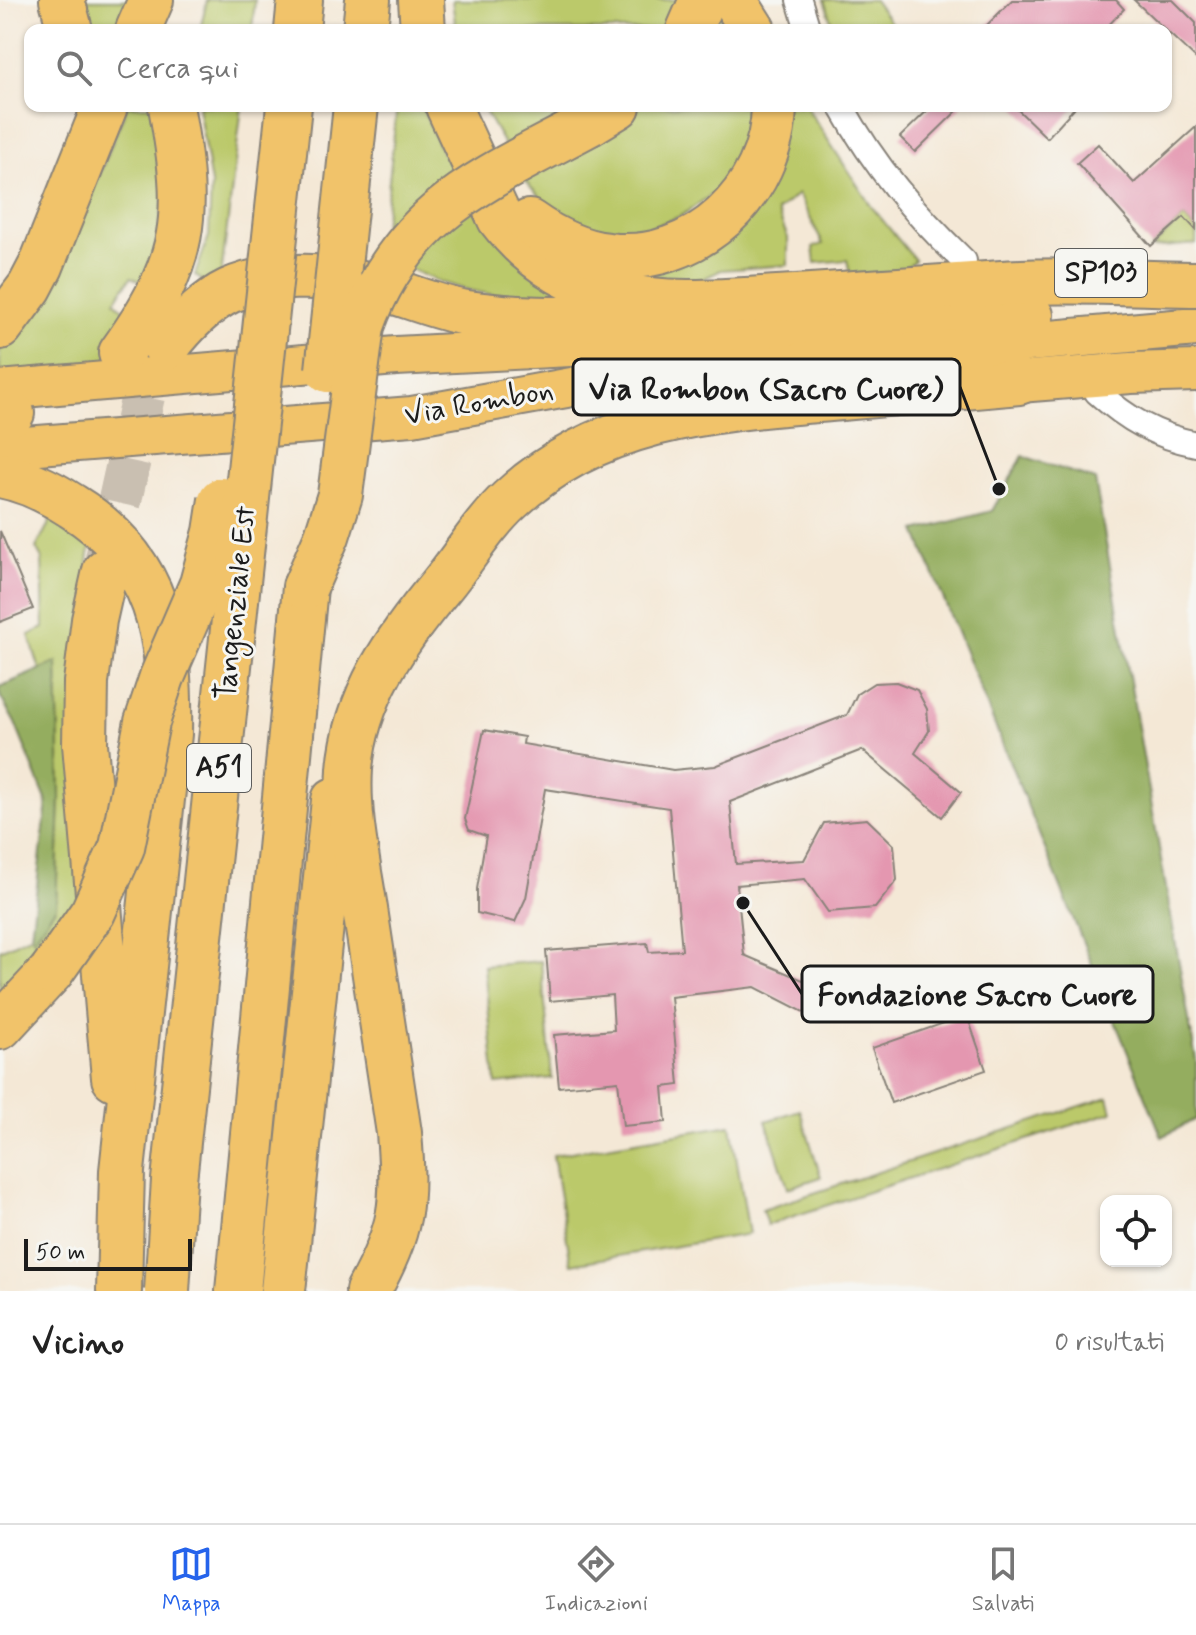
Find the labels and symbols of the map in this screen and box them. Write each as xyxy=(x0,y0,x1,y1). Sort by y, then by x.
road number: SP103 xyxy=(1055,249,1147,297)
callout: Via Rombon (Sacro Cuore) xyxy=(573,359,960,415)
text: Via Rombon (Sacro Cuore) xyxy=(589,369,944,411)
street label: Via Rombon xyxy=(401,371,557,435)
street label: Tangenziale Est xyxy=(206,504,268,702)
road number: A51 xyxy=(187,744,251,792)
callout: Fondazione Sacro Cuore xyxy=(802,966,1153,1022)
text: Fondazione Sacro Cuore xyxy=(817,975,1137,1017)
scale bar xyxy=(24,1235,192,1271)

